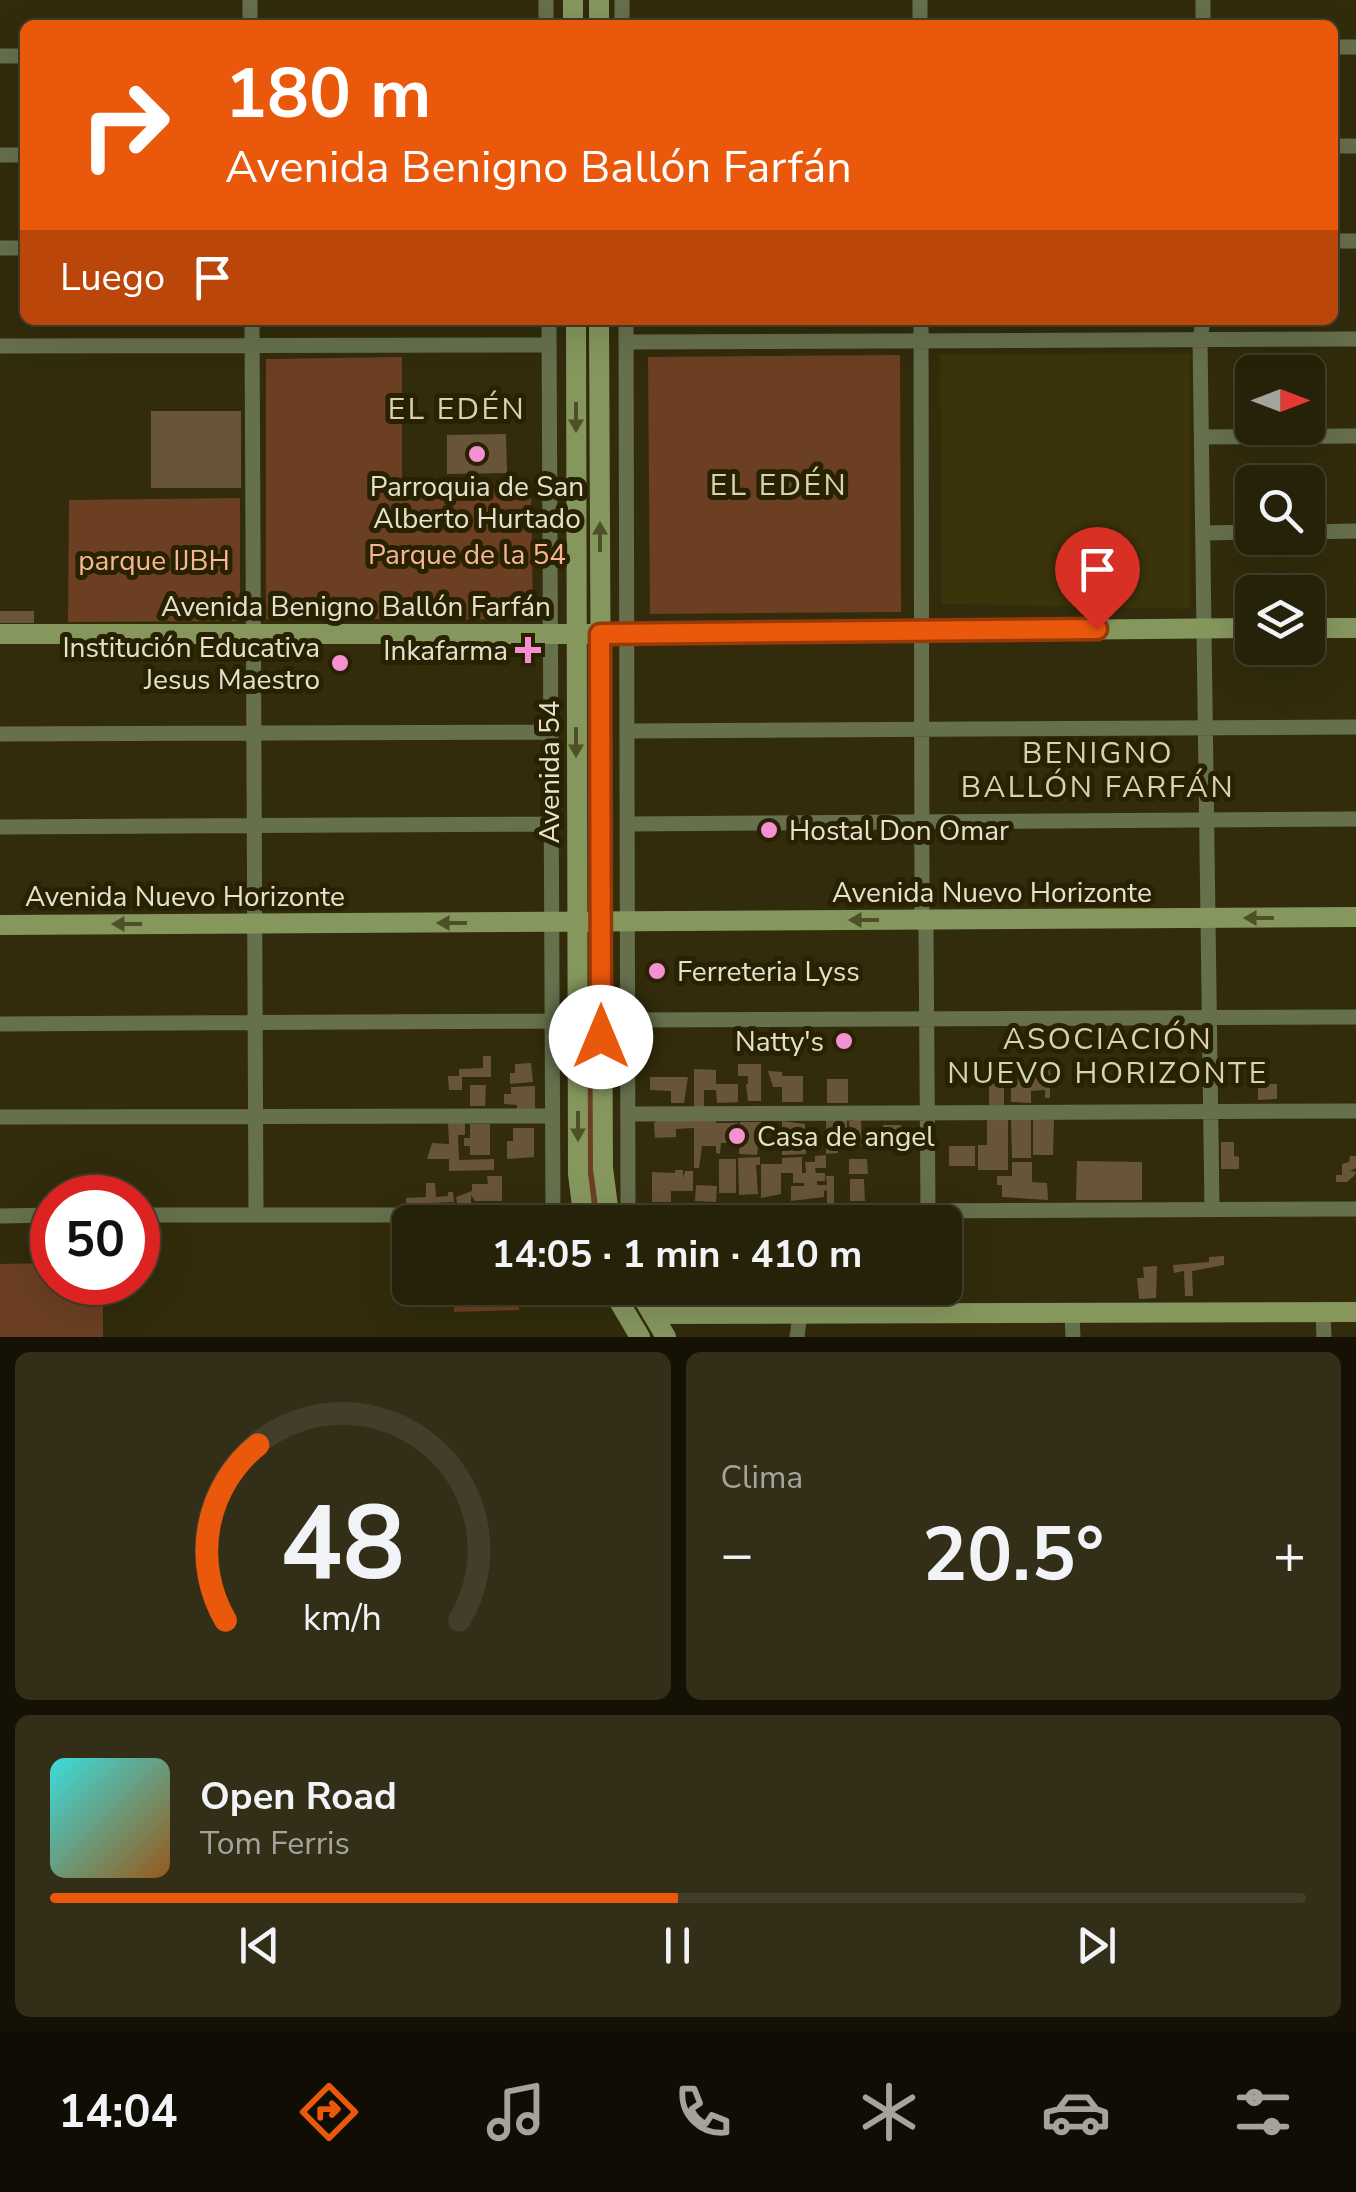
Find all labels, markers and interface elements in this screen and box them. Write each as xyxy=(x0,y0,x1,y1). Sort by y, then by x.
text: 180 m xyxy=(225,46,431,142)
icon: right xyxy=(60,60,190,190)
text: Avenida Benigno Ballón Farfán xyxy=(225,137,852,198)
icon: arrive xyxy=(185,250,240,305)
text: Luego xyxy=(60,252,165,303)
north arrow xyxy=(1235,355,1325,445)
map controls xyxy=(1235,355,1325,665)
district label: EL EDÉN xyxy=(388,389,526,430)
one-way arrow xyxy=(568,402,584,434)
marker: Parroquia de San Alberto Hurtado xyxy=(466,443,488,465)
district label: EL EDÉN xyxy=(710,465,848,506)
button: search xyxy=(1235,465,1325,555)
place label: Parroquia de San Alberto Hurtado xyxy=(370,468,584,538)
one-way arrow xyxy=(592,520,608,552)
pin xyxy=(1055,527,1140,630)
park label: Parque de la 54 xyxy=(368,536,566,574)
park label: parque IJBH xyxy=(78,542,230,580)
icon: arrive xyxy=(1070,542,1125,597)
button: layers xyxy=(1235,575,1325,665)
street label: Avenida Benigno Ballón Farfán xyxy=(161,588,551,626)
place label: Institución Educativa Jesus Maestro xyxy=(62,629,320,699)
place label: Inkafarma xyxy=(383,632,508,670)
marker: Inkafarma xyxy=(517,639,539,661)
marker: Institución Educativa Jesus Maestro xyxy=(329,652,351,674)
street label: Avenida 54 xyxy=(531,700,569,844)
one-way arrow xyxy=(568,727,584,759)
district label: BENIGNO BALLÓN FARFÁN xyxy=(961,733,1235,808)
place label: Hostal Don Omar xyxy=(789,812,1009,850)
marker: Hostal Don Omar xyxy=(758,819,780,841)
street label: Avenida Nuevo Horizonte xyxy=(832,874,1152,912)
street label: Avenida Nuevo Horizonte xyxy=(25,878,345,916)
one-way arrow xyxy=(1242,910,1274,926)
one-way arrow xyxy=(847,912,879,928)
one-way arrow xyxy=(436,915,468,931)
one-way arrow xyxy=(111,916,143,932)
place label: Ferreteria Lyss xyxy=(677,953,860,991)
marker: Ferreteria Lyss xyxy=(646,960,668,982)
position arrow xyxy=(549,985,653,1089)
district label: ASOCIACIÓN NUEVO HORIZONTE xyxy=(947,1019,1269,1094)
place label: Natty's xyxy=(735,1023,824,1061)
marker: Natty's xyxy=(833,1030,855,1052)
one-way arrow xyxy=(570,1110,586,1142)
place label: Casa de angel xyxy=(757,1118,935,1156)
marker: Casa de angel xyxy=(726,1125,748,1147)
speed limit sign: 50 xyxy=(30,1175,160,1305)
text: 14:05 · 1 min · 410 m xyxy=(492,1229,862,1280)
text: Clima xyxy=(721,1456,803,1499)
text: 48 xyxy=(280,1473,405,1615)
text: 20.5° xyxy=(922,1504,1104,1606)
text: − xyxy=(721,1517,754,1592)
text: + xyxy=(1273,1517,1306,1592)
text: km/h xyxy=(303,1594,382,1643)
text: Open Road xyxy=(200,1771,397,1822)
text: Tom Ferris xyxy=(200,1822,350,1865)
icon: previous xyxy=(232,1918,287,1973)
icon: pause xyxy=(650,1918,705,1973)
icon: next xyxy=(1069,1918,1124,1973)
icon: directions xyxy=(294,2077,364,2147)
icon: music xyxy=(481,2077,551,2147)
icon: phone xyxy=(668,2077,738,2147)
icon: climate xyxy=(854,2077,924,2147)
icon: car xyxy=(1041,2077,1111,2147)
icon: filters xyxy=(1228,2077,1298,2147)
text: 14:04 xyxy=(58,2082,178,2143)

